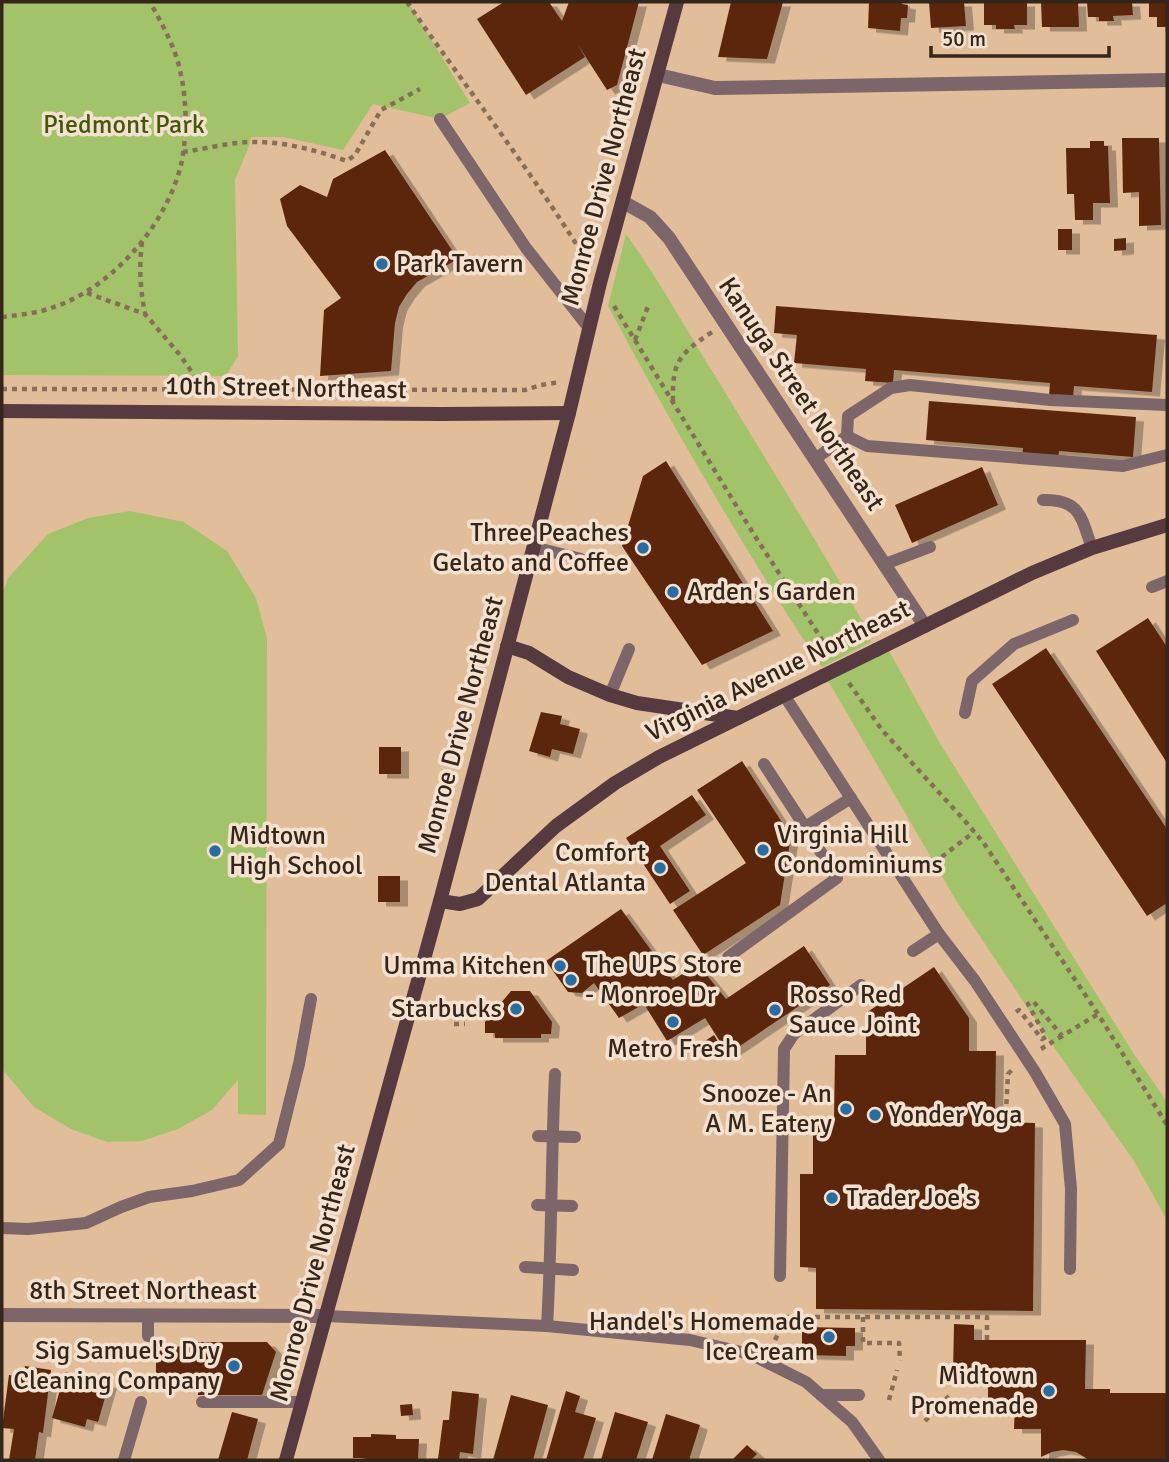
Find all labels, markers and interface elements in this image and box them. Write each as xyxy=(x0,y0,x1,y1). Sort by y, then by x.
scale bar xyxy=(931,14,1110,58)
text: 50 m xyxy=(942,26,986,52)
street label: Monroe Drive Northeast xyxy=(554,45,654,309)
park label: Piedmont Park xyxy=(43,109,205,141)
place label: Park Tavern xyxy=(396,248,524,280)
marker: Park Tavern xyxy=(374,256,390,272)
street label: Kanuga Street Northeast xyxy=(711,271,891,517)
street label: 10th Street Northeast xyxy=(165,370,407,406)
place label: Three Peaches Gelato and Coffee xyxy=(432,517,629,579)
marker: Three Peaches Gelato and Coffee xyxy=(635,540,651,556)
place label: Arden's Garden xyxy=(687,576,856,608)
marker: Arden's Garden xyxy=(665,584,681,600)
street label: Monroe Drive Northeast xyxy=(411,593,511,857)
street label: Virginia Avenue Northeast xyxy=(640,593,916,749)
place label: Virginia Hill Condominiums xyxy=(777,819,943,881)
place label: Midtown High School xyxy=(229,820,363,882)
place label: Comfort Dental Atlanta xyxy=(484,837,646,899)
marker: Virginia Hill Condominiums xyxy=(755,842,771,858)
marker: Midtown High School xyxy=(207,843,223,859)
marker: Comfort Dental Atlanta xyxy=(652,860,668,876)
place label: The UPS Store - Monroe Dr xyxy=(585,949,742,1011)
place label: Umma Kitchen xyxy=(383,950,546,982)
marker: Umma Kitchen xyxy=(552,958,568,974)
marker: The UPS Store - Monroe Dr xyxy=(563,972,579,988)
place label: Rosso Red Sauce Joint xyxy=(789,979,917,1041)
place label: Starbucks xyxy=(391,993,502,1025)
marker: Starbucks xyxy=(508,1001,524,1017)
marker: Rosso Red Sauce Joint xyxy=(767,1002,783,1018)
marker: Metro Fresh xyxy=(665,1014,681,1030)
place label: Metro Fresh xyxy=(607,1033,739,1065)
place label: Snooze - An A M. Eatery xyxy=(702,1078,832,1140)
place label: Yonder Yoga xyxy=(889,1099,1022,1131)
marker: Snooze - An A M. Eatery xyxy=(838,1101,854,1117)
marker: Yonder Yoga xyxy=(867,1107,883,1123)
street label: Monroe Drive Northeast xyxy=(263,1141,363,1405)
place label: Trader Joe's xyxy=(846,1182,977,1214)
marker: Trader Joe's xyxy=(824,1190,840,1206)
street label: 8th Street Northeast xyxy=(29,1275,257,1307)
place label: Handel's Homemade Ice Cream xyxy=(589,1306,815,1368)
marker: Handel's Homemade Ice Cream xyxy=(821,1329,837,1345)
place label: Sig Samuel's Dry Cleaning Company xyxy=(13,1335,220,1397)
marker: Sig Samuel's Dry Cleaning Company xyxy=(226,1358,242,1374)
place label: Midtown Promenade xyxy=(910,1360,1035,1422)
marker: Midtown Promenade xyxy=(1041,1383,1057,1399)

